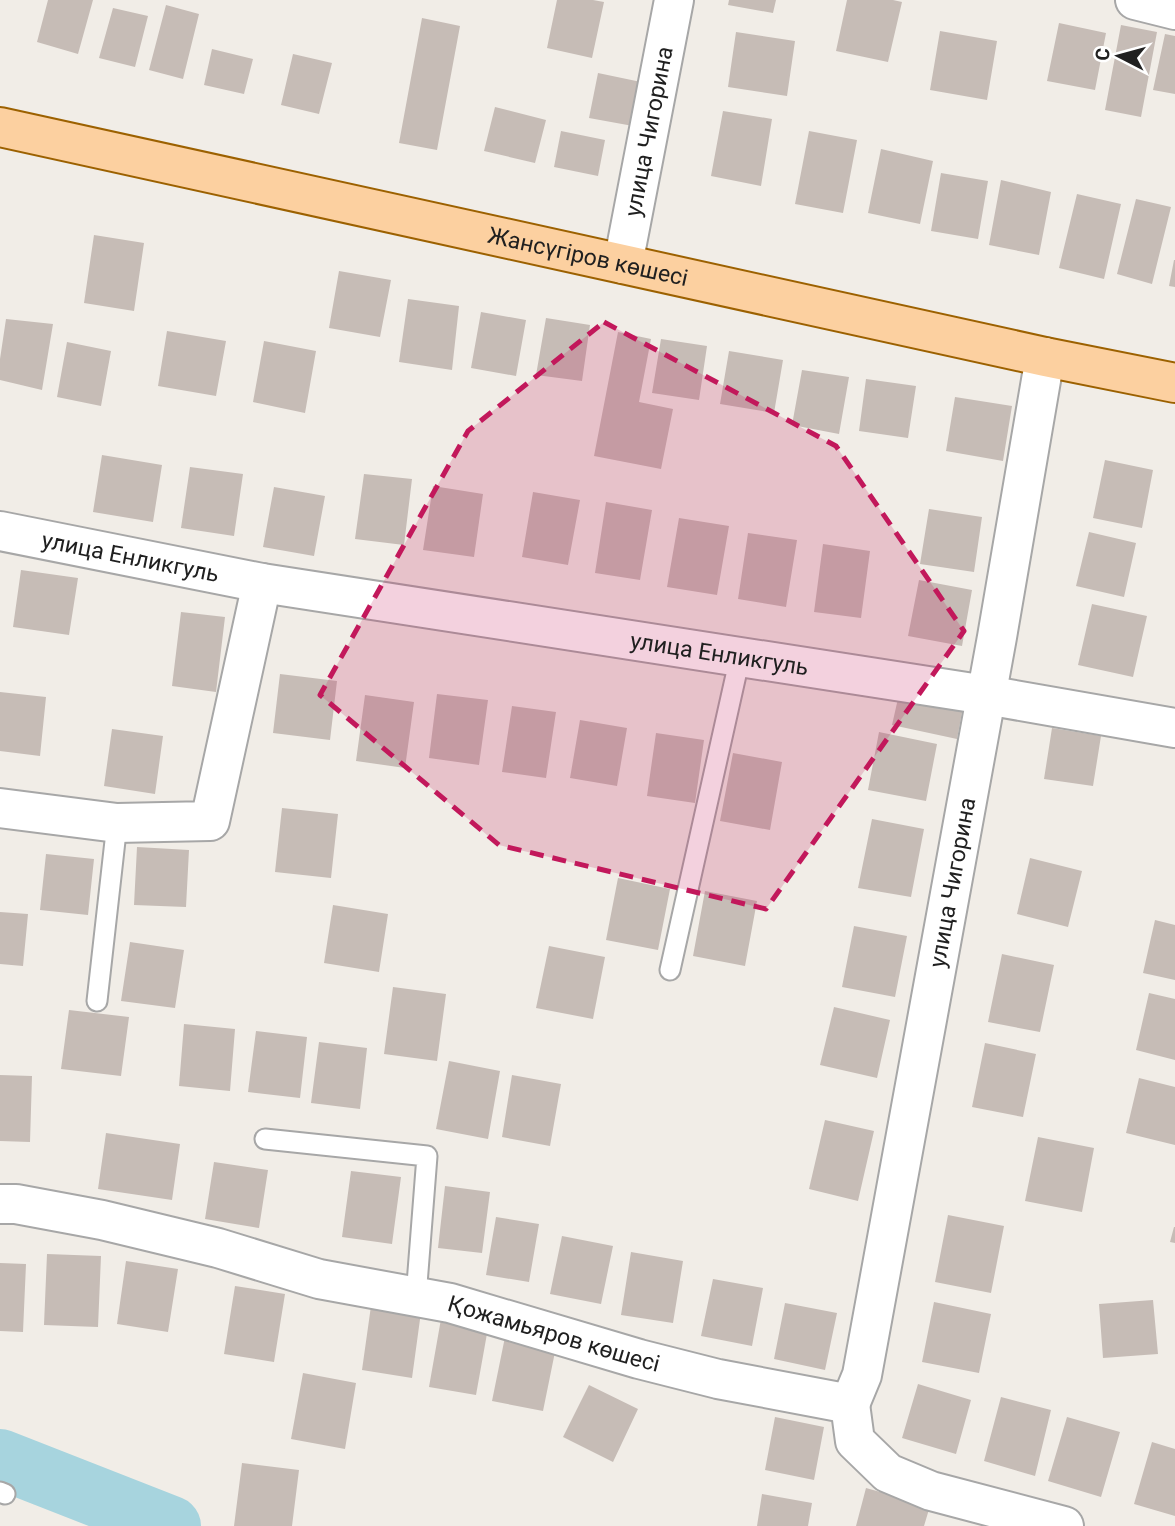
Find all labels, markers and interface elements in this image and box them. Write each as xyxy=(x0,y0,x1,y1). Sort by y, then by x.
north arrow xyxy=(1084,21,1154,91)
street label: улица Чигорина xyxy=(619,44,679,219)
text: С xyxy=(1091,47,1115,62)
street label: Жансүгіров көшесі xyxy=(485,222,690,292)
street label: улица Енликгуль xyxy=(39,527,221,588)
street label: улица Енликгуль xyxy=(628,627,810,681)
street label: улица Чигорина xyxy=(924,795,981,970)
street label: Қожамьяров көшесі xyxy=(445,1290,663,1378)

